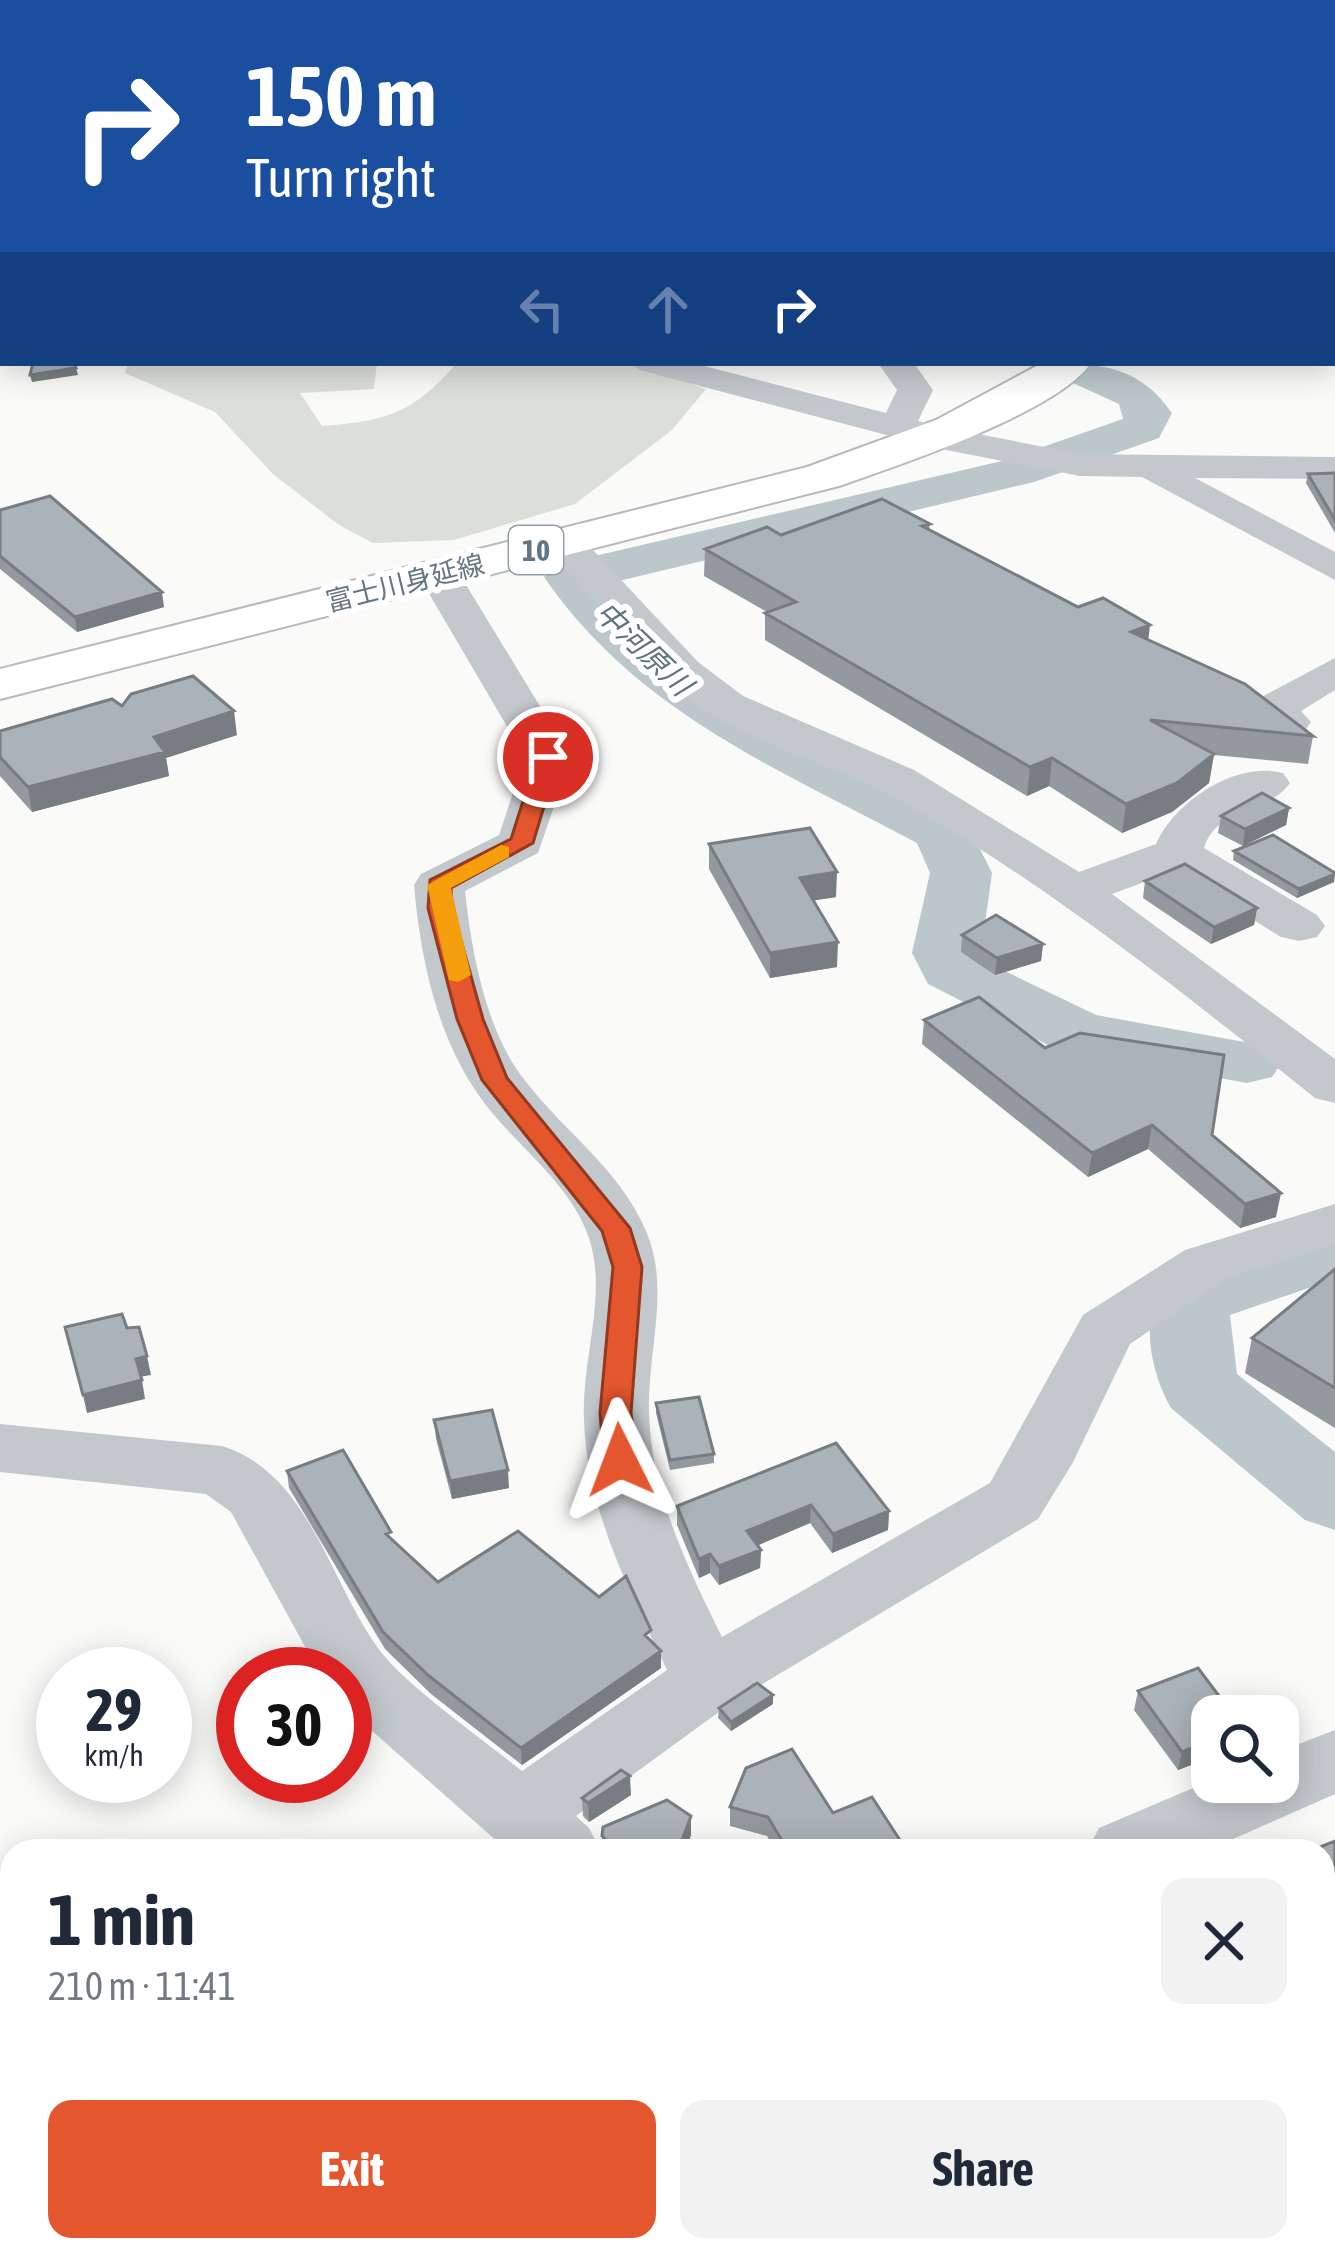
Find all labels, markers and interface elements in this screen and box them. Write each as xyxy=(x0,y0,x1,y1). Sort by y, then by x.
icon: right xyxy=(48,48,204,204)
text: 150 m xyxy=(246,48,436,144)
text: Turn right xyxy=(246,147,436,208)
icon: left xyxy=(509,276,575,342)
icon: ahead xyxy=(635,276,701,342)
icon: right xyxy=(761,276,827,342)
road number: 10 xyxy=(509,526,563,574)
street label: 富士川身延線 xyxy=(323,548,487,618)
water label: 中河原川 xyxy=(589,594,701,704)
pin xyxy=(497,706,599,808)
icon: arrive xyxy=(515,724,581,790)
position arrow xyxy=(557,1397,683,1523)
speed limit sign: 30 xyxy=(216,1647,372,1803)
text: 29 xyxy=(86,1675,142,1744)
map controls xyxy=(1191,1695,1299,1803)
button: search xyxy=(1191,1695,1299,1803)
text: km/h xyxy=(84,1738,144,1772)
text: 1 min xyxy=(48,1878,195,1960)
button: close xyxy=(1161,1878,1287,2004)
text: 210 m · 11:41 xyxy=(48,1964,236,2008)
button: Exit xyxy=(48,2100,656,2238)
button: Share xyxy=(680,2100,1287,2238)

